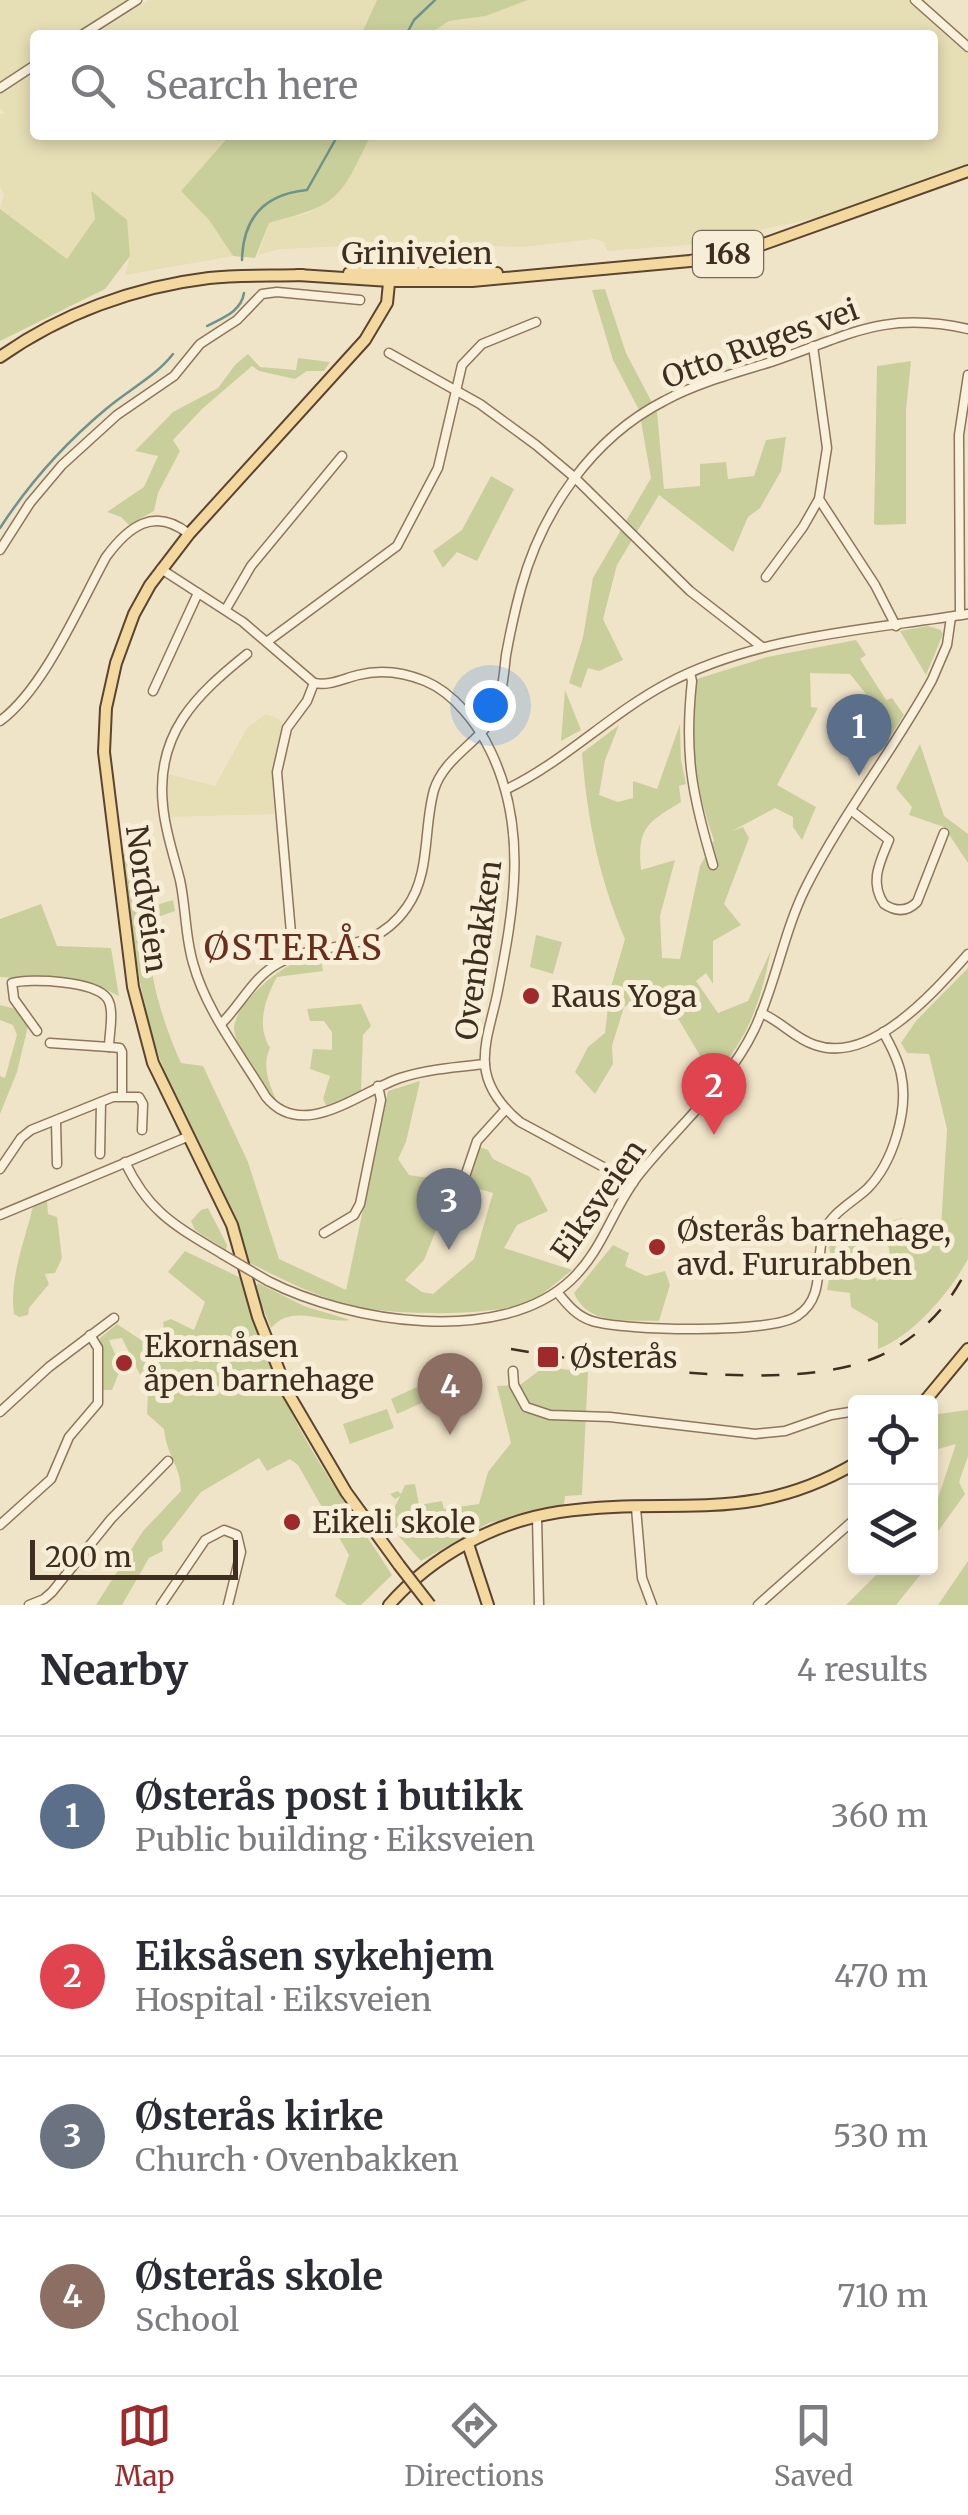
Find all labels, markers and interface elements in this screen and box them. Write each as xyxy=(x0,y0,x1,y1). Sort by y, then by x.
search box xyxy=(30,30,938,140)
icon: search xyxy=(65,58,120,113)
text: Search here xyxy=(145,62,358,109)
road number: 168 xyxy=(693,231,763,277)
street label: Griniveien xyxy=(341,234,493,272)
street label: Otto Ruges vei xyxy=(657,290,863,396)
your location xyxy=(465,680,516,731)
pin: 1 xyxy=(826,694,892,776)
street label: Nordveien xyxy=(118,823,176,975)
street label: Ovenbakken xyxy=(447,857,509,1042)
district label: ØSTERÅS xyxy=(204,923,384,970)
place label: Raus Yoga xyxy=(551,977,697,1015)
marker: Raus Yoga xyxy=(520,985,542,1007)
pin: 2 xyxy=(682,1052,746,1135)
street label: Eiksveien xyxy=(542,1132,654,1268)
pin: 3 xyxy=(416,1168,482,1250)
place label: Østerås barnehage, avd. Fururabben xyxy=(677,1211,951,1283)
marker: Østerås barnehage, avd. Fururabben xyxy=(646,1236,668,1258)
place label: Ekornåsen åpen barnehage xyxy=(144,1327,374,1399)
place label: Østerås xyxy=(570,1338,677,1376)
marker: Østerås xyxy=(535,1344,561,1370)
marker: Ekornåsen åpen barnehage xyxy=(113,1352,135,1374)
pin: 4 xyxy=(418,1352,482,1435)
map controls xyxy=(848,1395,938,1575)
button: locate xyxy=(848,1395,938,1485)
button: layers xyxy=(848,1485,938,1575)
place label: Eikeli skole xyxy=(312,1503,476,1541)
marker: Eikeli skole xyxy=(281,1511,303,1533)
scale bar xyxy=(30,1535,238,1580)
text: 200 m xyxy=(45,1539,132,1575)
text: Nearby xyxy=(40,1644,188,1696)
text: 4 results xyxy=(797,1650,928,1690)
text: Østerås post i butikk xyxy=(135,1773,523,1820)
text: 1 xyxy=(65,1796,80,1836)
text: 360 m xyxy=(831,1796,928,1836)
text: Public building · Eiksveien xyxy=(135,1820,535,1860)
text: Eiksåsen sykehjem xyxy=(135,1933,494,1980)
text: 2 xyxy=(63,1956,82,1996)
text: 470 m xyxy=(834,1956,928,1996)
text: Hospital · Eiksveien xyxy=(135,1980,432,2020)
text: Østerås kirke xyxy=(135,2093,384,2140)
text: 3 xyxy=(63,2116,82,2156)
text: 530 m xyxy=(833,2116,928,2156)
text: Church · Ovenbakken xyxy=(135,2140,459,2180)
text: Østerås skole xyxy=(135,2253,383,2300)
text: 4 xyxy=(62,2276,83,2316)
text: 710 m xyxy=(837,2276,928,2316)
text: School xyxy=(135,2300,239,2340)
tab: Map xyxy=(115,2398,175,2494)
tab: Directions xyxy=(404,2398,544,2494)
tab: Saved xyxy=(774,2398,853,2494)

